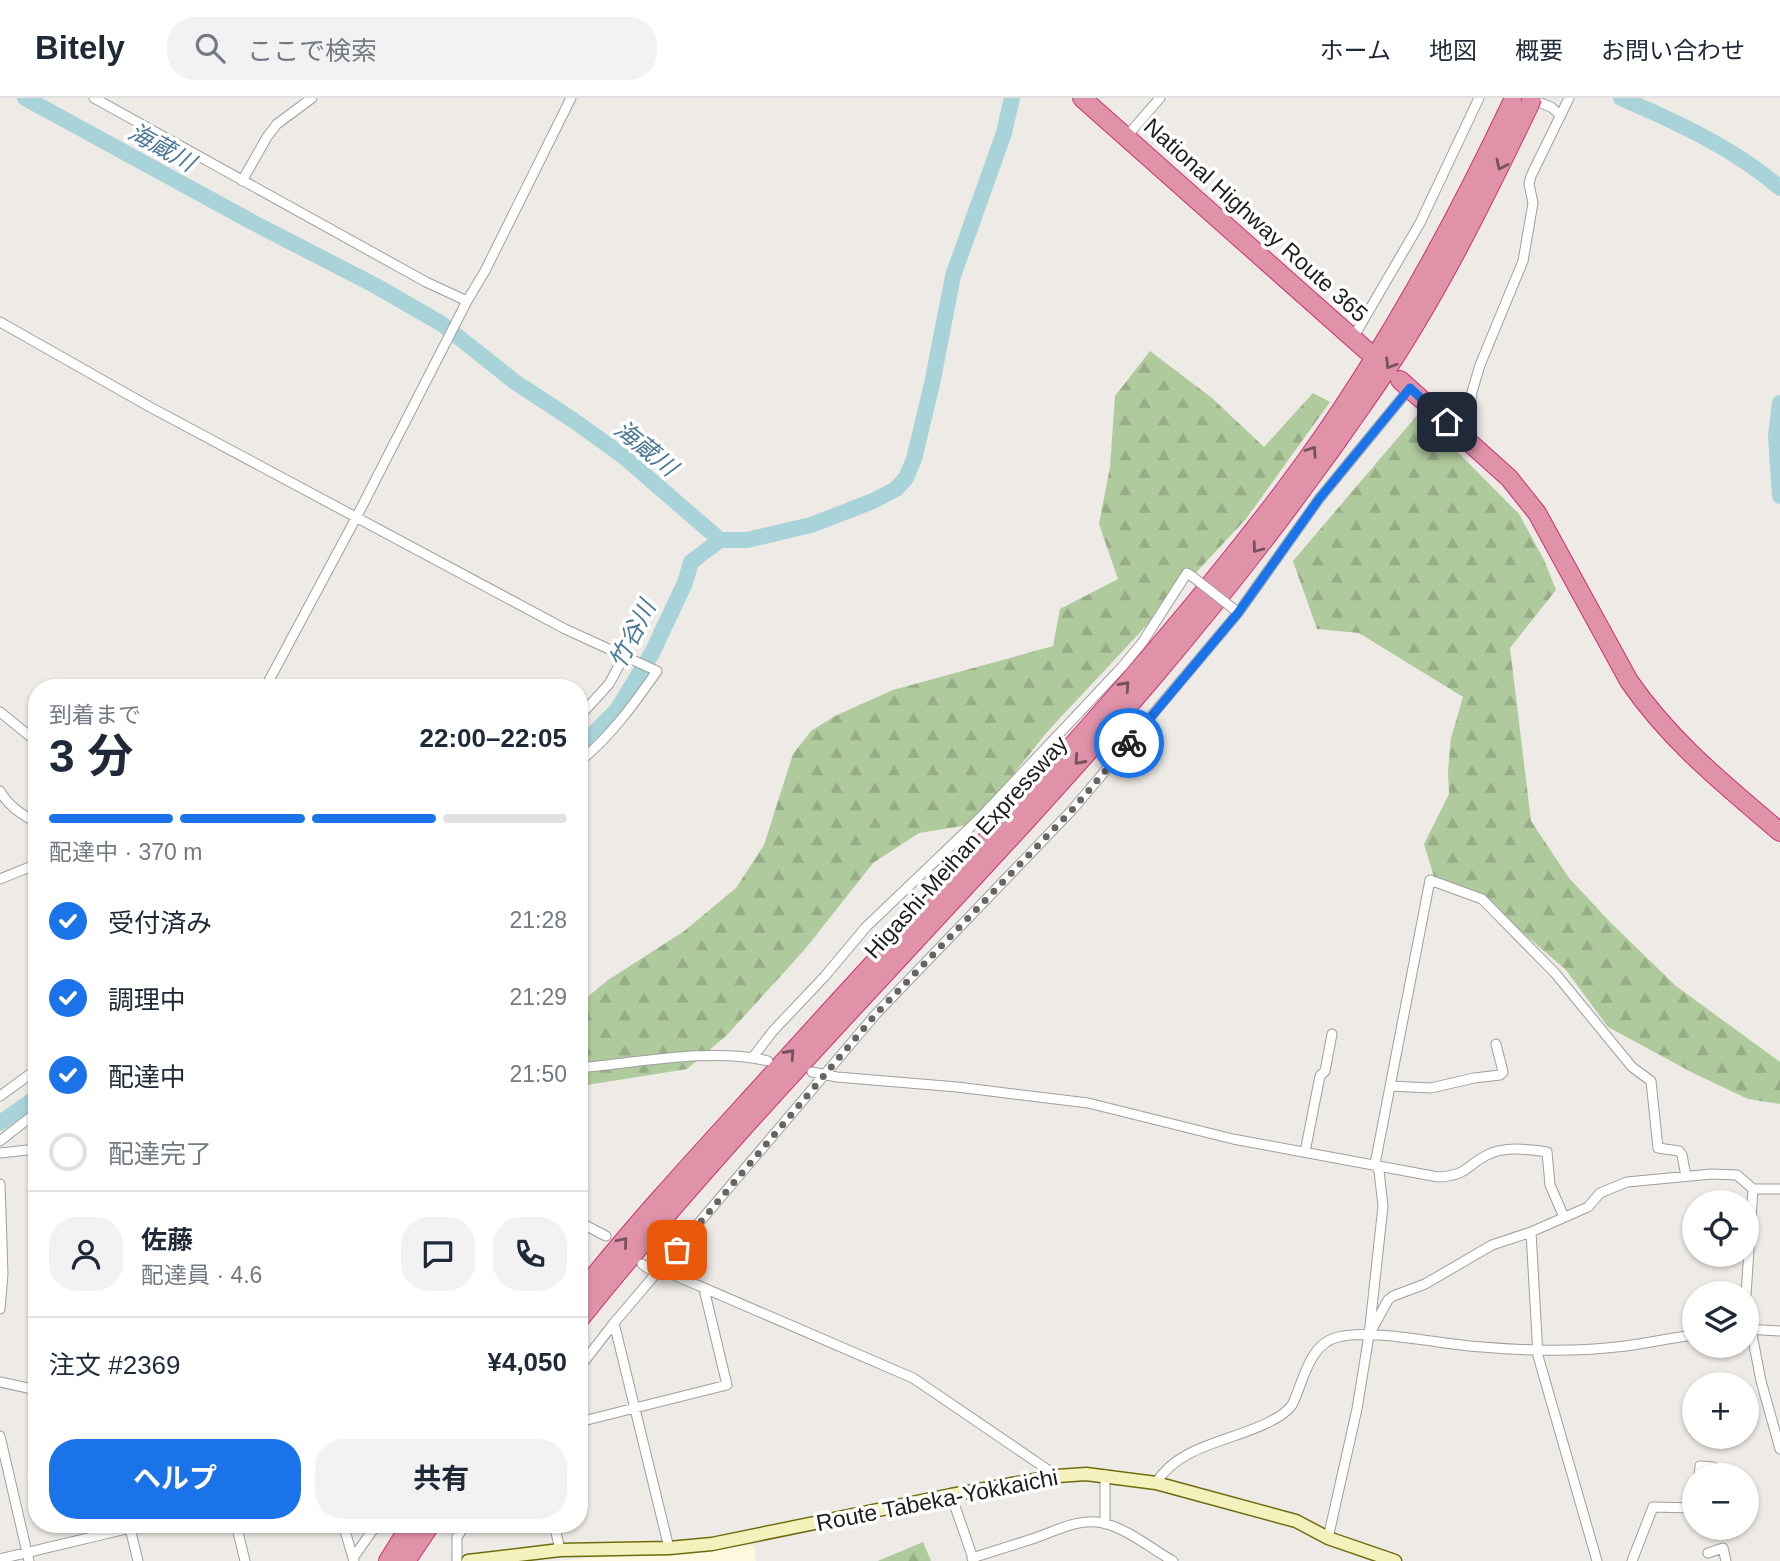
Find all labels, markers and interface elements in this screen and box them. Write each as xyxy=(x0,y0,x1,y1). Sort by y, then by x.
search box xyxy=(167,17,657,80)
text: Bitely xyxy=(35,29,125,66)
icon: search xyxy=(191,29,229,67)
text: ここで検索 xyxy=(247,36,377,66)
text: ホーム xyxy=(1320,37,1391,64)
text: 地図 xyxy=(1429,37,1477,64)
text: 概要 xyxy=(1515,37,1563,64)
text: お問い合わせ xyxy=(1601,37,1745,64)
street label: National Highway Route 365 xyxy=(1139,113,1373,327)
water label: 海蔵川 xyxy=(124,118,203,178)
one-way arrow xyxy=(1495,158,1509,170)
one-way arrow xyxy=(1385,356,1398,369)
pin xyxy=(1417,392,1477,452)
icon: home xyxy=(1428,403,1466,441)
water label: 海蔵川 xyxy=(610,415,685,483)
one-way arrow xyxy=(1304,446,1316,459)
one-way arrow xyxy=(1253,541,1265,553)
water label: 竹谷川 xyxy=(604,593,662,672)
one-way arrow xyxy=(1117,682,1129,695)
text: 到着まで xyxy=(49,702,141,728)
courier xyxy=(1094,708,1164,778)
text: 22:00–22:05 xyxy=(420,723,567,753)
icon: bike xyxy=(1110,724,1148,762)
text: 3 分 xyxy=(49,730,133,782)
street label: Higashi-Meihan Expressway xyxy=(859,730,1073,964)
one-way arrow xyxy=(1075,752,1087,765)
text: 配達中 · 370 m xyxy=(49,839,202,865)
icon: check xyxy=(49,902,87,940)
text: 21:28 xyxy=(509,907,567,933)
text: 受付済み xyxy=(108,908,212,938)
icon: check xyxy=(49,979,87,1017)
text: 21:29 xyxy=(509,984,567,1010)
text: 調理中 xyxy=(108,985,186,1015)
one-way arrow xyxy=(782,1049,794,1062)
icon: check xyxy=(49,1056,87,1094)
text: 21:50 xyxy=(509,1061,567,1087)
text: 配達中 xyxy=(108,1062,186,1092)
text: 配達完了 xyxy=(108,1139,212,1169)
map controls xyxy=(1682,1190,1759,1540)
button: locate xyxy=(1682,1190,1759,1267)
button: person xyxy=(49,1217,123,1291)
button: chat xyxy=(401,1217,475,1291)
button: phone xyxy=(493,1217,567,1291)
pin xyxy=(647,1220,707,1280)
text: 佐藤 xyxy=(141,1225,193,1255)
icon: bag xyxy=(658,1231,696,1269)
one-way arrow xyxy=(615,1238,627,1251)
text: 配達員 · 4.6 xyxy=(141,1262,262,1288)
button: layers xyxy=(1682,1281,1759,1358)
text: ¥4,050 xyxy=(487,1347,567,1377)
text: 注文 #2369 xyxy=(49,1350,181,1380)
button: + xyxy=(1682,1372,1759,1449)
button: ヘルプ xyxy=(49,1439,301,1519)
button: 共有 xyxy=(315,1439,567,1519)
button: − xyxy=(1682,1463,1759,1540)
street label: Route Tabeka-Yokkaichi xyxy=(814,1464,1060,1536)

